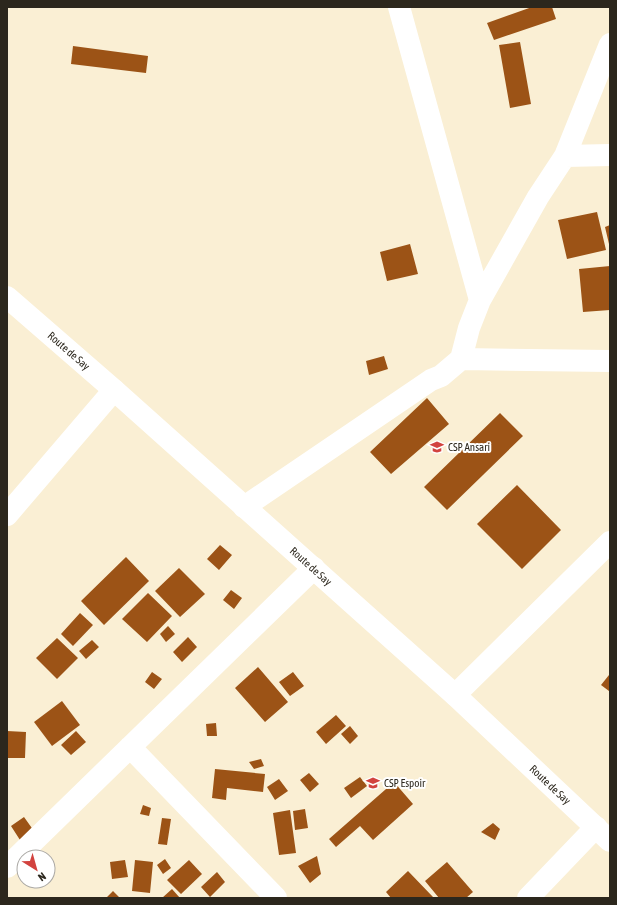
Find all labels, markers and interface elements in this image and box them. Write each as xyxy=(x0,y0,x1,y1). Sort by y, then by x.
street label: Route de Say xyxy=(45,329,93,373)
school or university icon: CSP Ansari xyxy=(429,439,445,455)
place label: CSP Ansari xyxy=(448,441,490,453)
street label: Route de Say xyxy=(288,544,335,588)
street label: Route de Say xyxy=(527,763,573,807)
school or university icon: CSP Espoir xyxy=(365,775,381,791)
place label: CSP Espoir xyxy=(384,777,426,789)
north arrow xyxy=(16,849,56,889)
text: N xyxy=(36,870,48,884)

